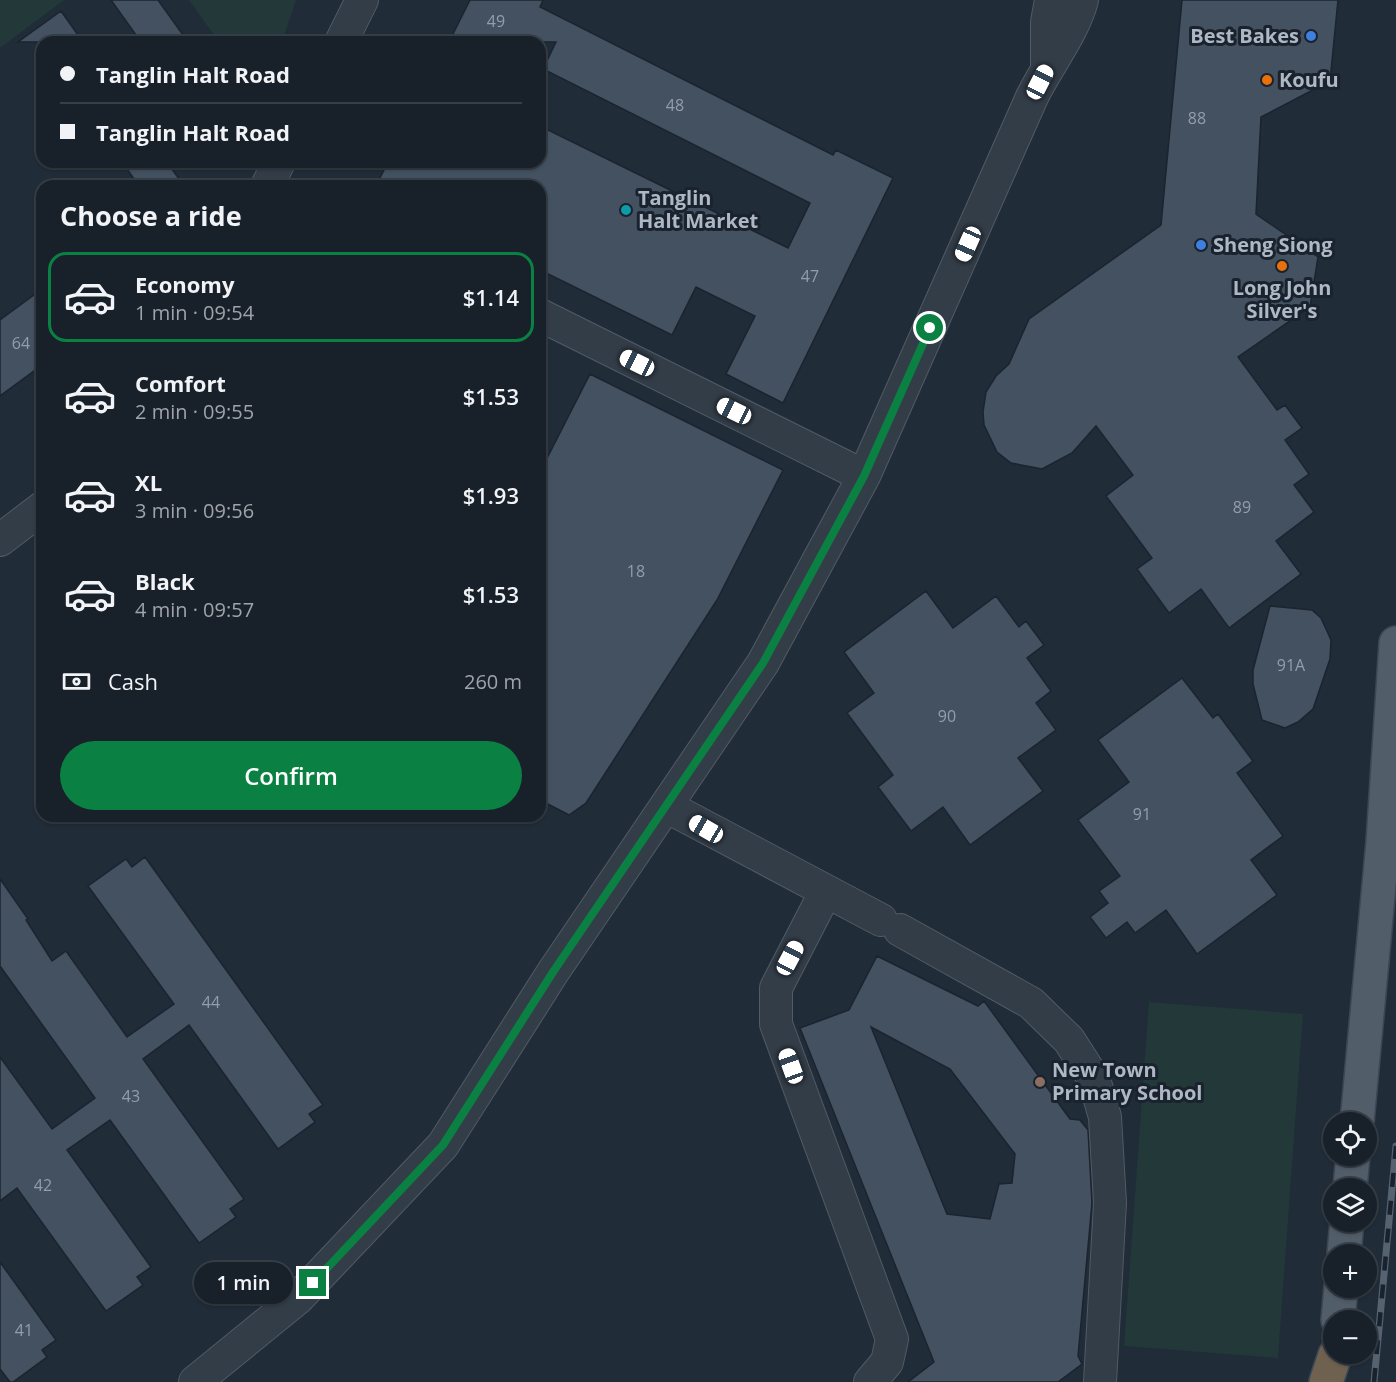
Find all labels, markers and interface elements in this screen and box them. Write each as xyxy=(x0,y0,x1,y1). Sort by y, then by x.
house number: 49 xyxy=(487,10,505,32)
place label: Best Bakes xyxy=(1190,22,1299,49)
marker: Best Bakes xyxy=(1304,29,1318,43)
text: Tanglin Halt Road xyxy=(96,59,290,89)
car xyxy=(1024,62,1056,102)
place label: Koufu xyxy=(1279,66,1339,93)
marker: Koufu xyxy=(1260,73,1274,87)
house number: 48 xyxy=(666,94,684,116)
house number: 88 xyxy=(1188,107,1206,129)
text: Tanglin Halt Road xyxy=(96,117,290,147)
place label: Tanglin Halt Market xyxy=(638,184,759,234)
text: Choose a ride xyxy=(60,197,242,234)
marker: Tanglin Halt Market xyxy=(619,203,633,217)
car xyxy=(952,224,984,264)
place label: Sheng Siong xyxy=(1213,231,1333,258)
marker: Sheng Siong xyxy=(1194,238,1208,252)
marker: Long John Silver's xyxy=(1275,259,1289,273)
house number: 47 xyxy=(801,265,819,287)
text: Economy xyxy=(135,269,234,299)
icon: car xyxy=(63,270,117,324)
place label: Long John Silver's xyxy=(1233,274,1331,324)
text: $1.14 xyxy=(463,282,519,312)
text: 1 min · 09:54 xyxy=(135,299,254,326)
route start xyxy=(916,314,943,341)
house number: 64 xyxy=(12,332,30,354)
car xyxy=(617,347,657,379)
text: Comfort xyxy=(135,368,226,398)
icon: car xyxy=(63,369,117,423)
text: $1.53 xyxy=(463,381,519,411)
car xyxy=(714,395,754,427)
text: 2 min · 09:55 xyxy=(135,398,254,425)
text: XL xyxy=(135,467,162,497)
icon: car xyxy=(63,468,117,522)
text: $1.93 xyxy=(463,480,519,510)
house number: 89 xyxy=(1233,496,1251,518)
text: 3 min · 09:56 xyxy=(135,497,254,524)
house number: 18 xyxy=(627,560,645,582)
text: Black xyxy=(135,566,195,596)
icon: car xyxy=(63,567,117,621)
text: $1.53 xyxy=(463,579,519,609)
text: 4 min · 09:57 xyxy=(135,596,254,623)
house number: 91A xyxy=(1277,654,1306,676)
icon: cash xyxy=(60,665,93,698)
text: Cash xyxy=(108,666,158,696)
text: 260 m xyxy=(464,668,522,695)
house number: 90 xyxy=(938,705,956,727)
button: Confirm xyxy=(60,741,522,810)
house number: 91 xyxy=(1133,803,1151,825)
car xyxy=(686,812,726,846)
car xyxy=(774,938,806,978)
house number: 44 xyxy=(202,991,220,1013)
car xyxy=(776,1046,806,1086)
place label: New Town Primary School xyxy=(1052,1056,1202,1106)
marker: New Town Primary School xyxy=(1033,1075,1047,1089)
house number: 43 xyxy=(122,1085,140,1107)
map controls xyxy=(1323,1112,1377,1364)
button: locate xyxy=(1323,1112,1377,1166)
house number: 42 xyxy=(34,1174,52,1196)
button: layers xyxy=(1323,1178,1377,1232)
button: + xyxy=(1323,1244,1377,1298)
callout: 1 min xyxy=(193,1262,292,1304)
text: 1 min xyxy=(217,1269,271,1296)
route end xyxy=(299,1269,326,1296)
button: − xyxy=(1323,1310,1377,1364)
house number: 41 xyxy=(15,1319,33,1341)

